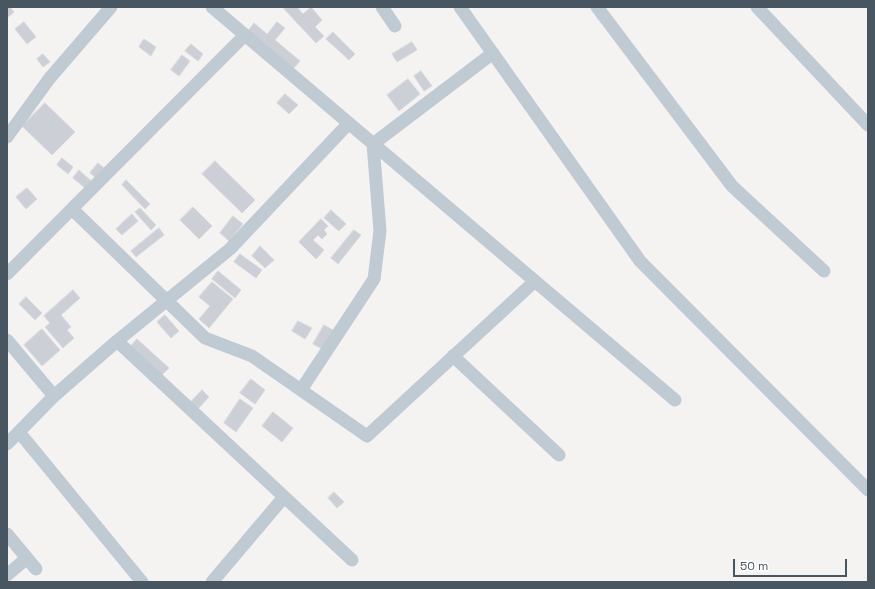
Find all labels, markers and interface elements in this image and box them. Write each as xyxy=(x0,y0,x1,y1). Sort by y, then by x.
scale bar xyxy=(735,551,849,577)
text: 50 m xyxy=(740,558,768,574)

